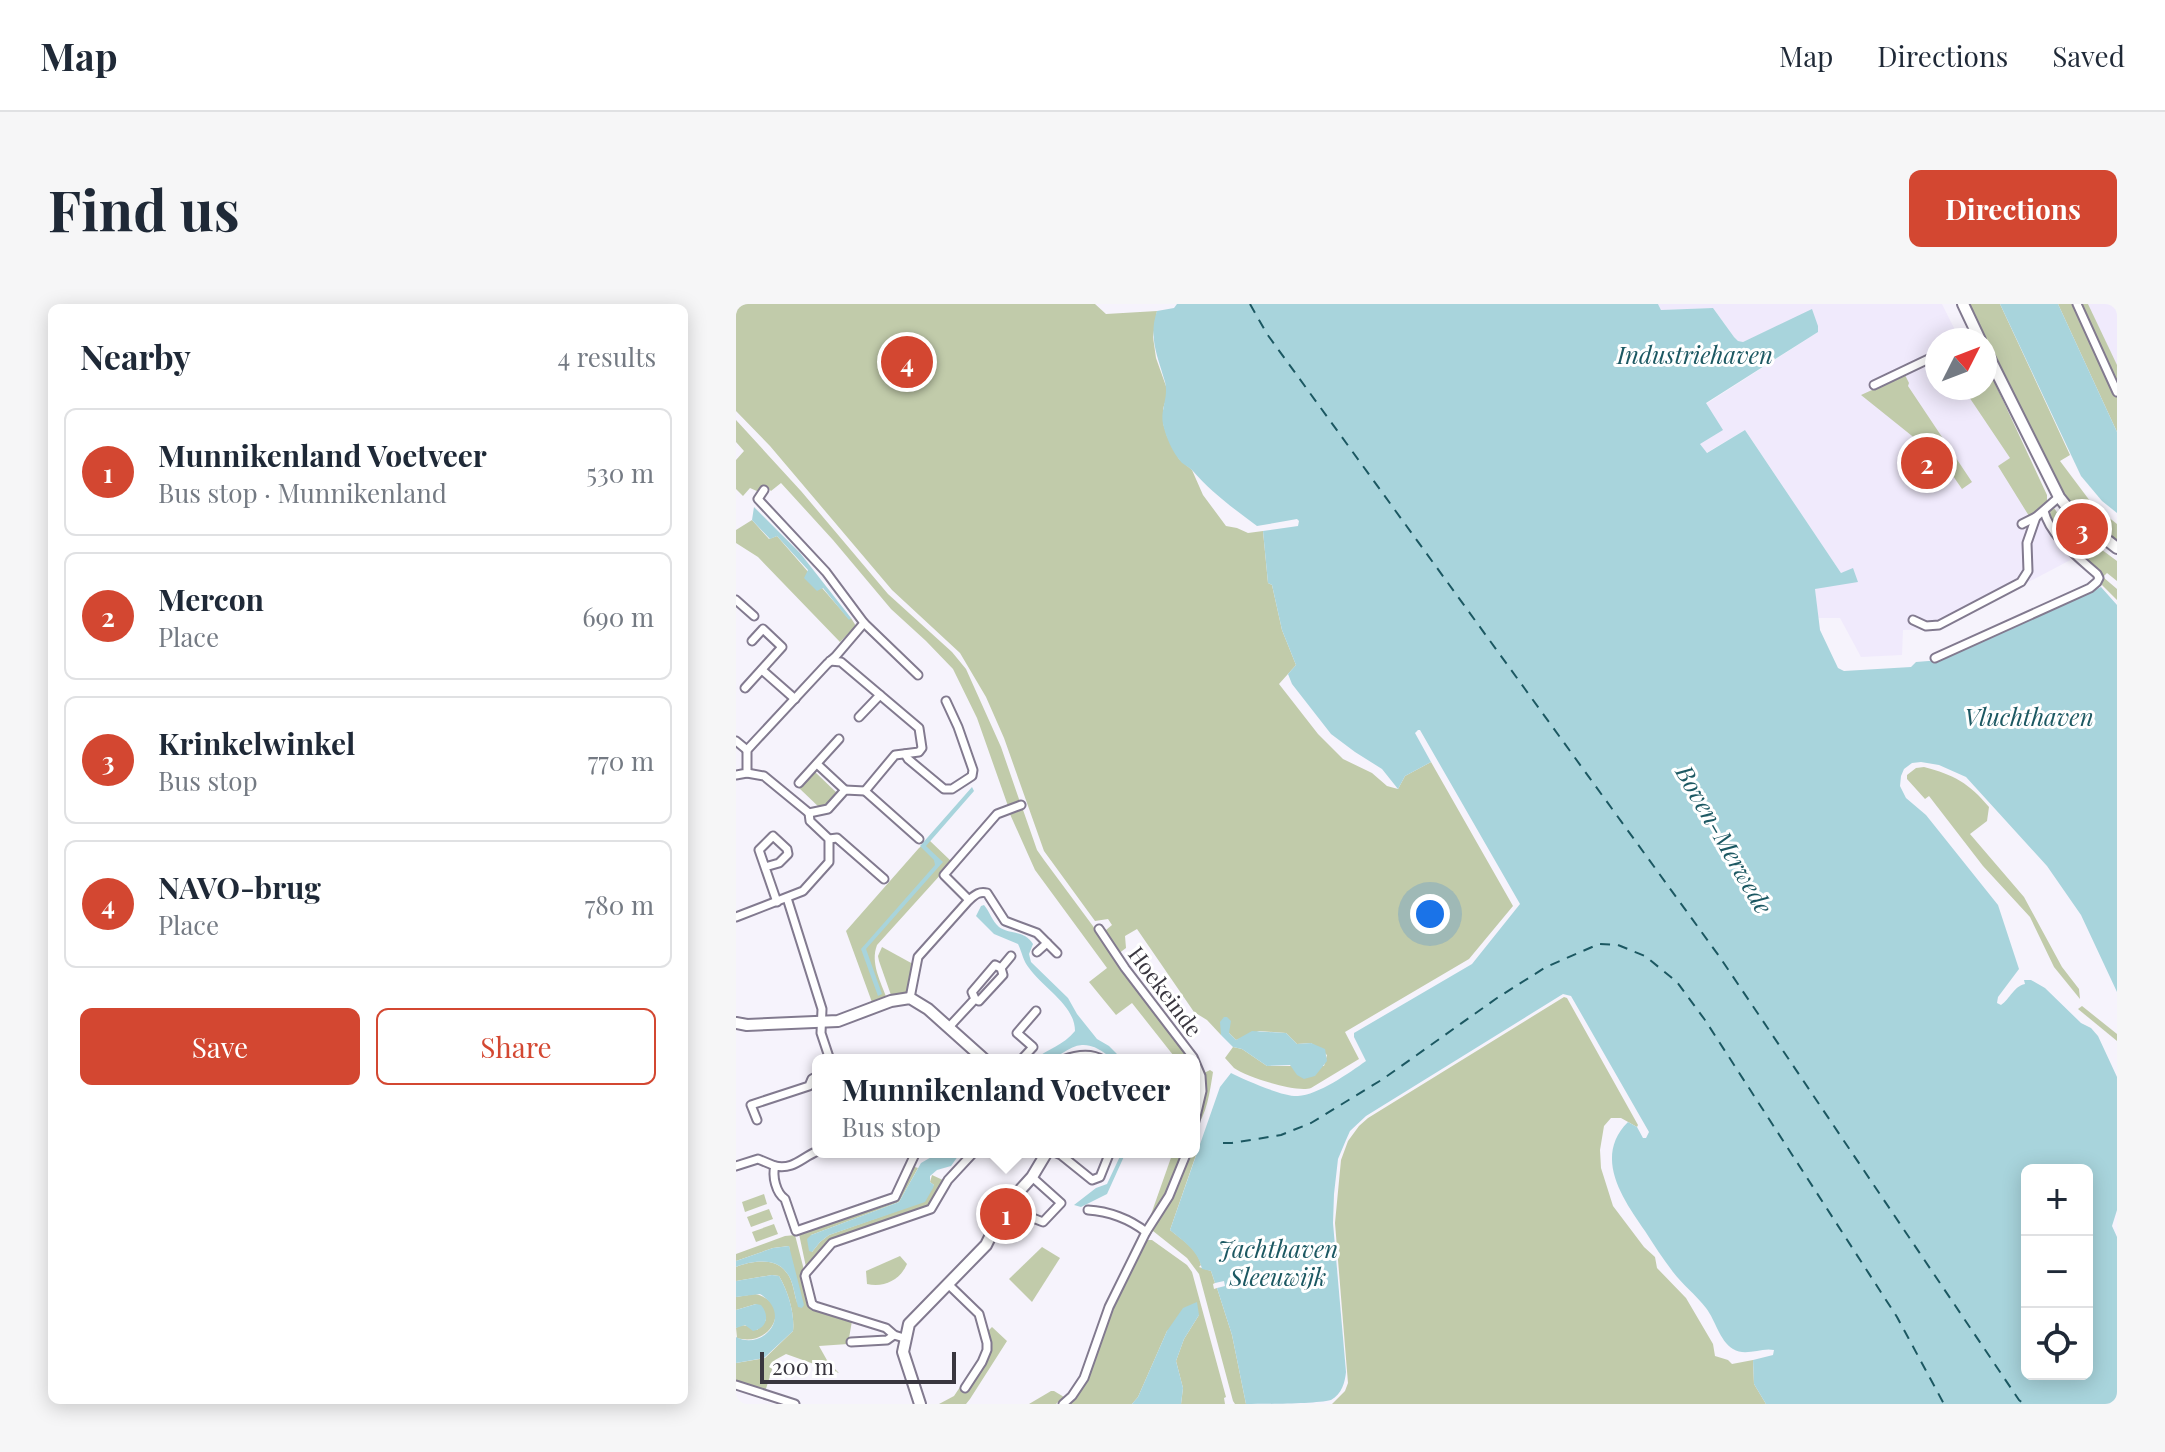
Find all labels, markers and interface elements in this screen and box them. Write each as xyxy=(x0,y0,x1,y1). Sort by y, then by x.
text: Map xyxy=(40,30,117,81)
text: Map xyxy=(1779,37,1833,74)
text: Directions xyxy=(1877,37,2008,74)
text: Saved xyxy=(2052,37,2125,74)
button: Directions xyxy=(1909,170,2117,247)
text: Find us xyxy=(48,171,240,246)
north arrow xyxy=(1925,328,1997,400)
pin: 4 xyxy=(881,332,933,392)
text: Nearby xyxy=(80,333,191,379)
water label: Industriehaven xyxy=(1616,338,1773,370)
text: 4 results xyxy=(557,339,656,374)
pin: 2 xyxy=(1901,433,1953,493)
text: Munnikenland Voetveer xyxy=(158,435,487,475)
text: 1 xyxy=(103,455,113,490)
text: 530 m xyxy=(586,455,654,490)
text: Bus stop · Munnikenland xyxy=(158,475,447,510)
pin: 3 xyxy=(2056,499,2108,559)
text: Mercon xyxy=(158,579,264,619)
text: 2 xyxy=(101,599,115,634)
text: 690 m xyxy=(582,599,654,634)
text: Place xyxy=(158,619,219,654)
water label: Vluchthaven xyxy=(1964,700,2094,732)
text: Krinkelwinkel xyxy=(158,723,355,763)
text: 3 xyxy=(102,743,114,778)
text: 770 m xyxy=(588,743,654,778)
water label: Boven-Merwede xyxy=(1669,758,1781,919)
text: Bus stop xyxy=(158,763,258,798)
text: NAVO-brug xyxy=(158,867,321,907)
text: 4 xyxy=(101,887,115,922)
text: 780 m xyxy=(585,887,654,922)
your location xyxy=(1410,894,1450,934)
text: Place xyxy=(158,907,219,942)
street label: Hoekeinde xyxy=(1122,940,1210,1042)
button: Save xyxy=(80,1008,360,1085)
button: Share xyxy=(376,1008,656,1085)
popup xyxy=(812,1054,1200,1158)
text: Munnikenland Voetveer xyxy=(842,1069,1170,1109)
text: Bus stop xyxy=(842,1109,941,1144)
map controls xyxy=(2021,1164,2093,1380)
button: + xyxy=(2021,1164,2093,1236)
pin: 1 xyxy=(980,1184,1032,1244)
water label: Jachthaven Sleeuwijk xyxy=(1218,1232,1338,1292)
button: − xyxy=(2021,1236,2093,1308)
button: locate xyxy=(2021,1308,2093,1380)
scale bar xyxy=(760,1348,956,1384)
text: 200 m xyxy=(772,1351,834,1381)

